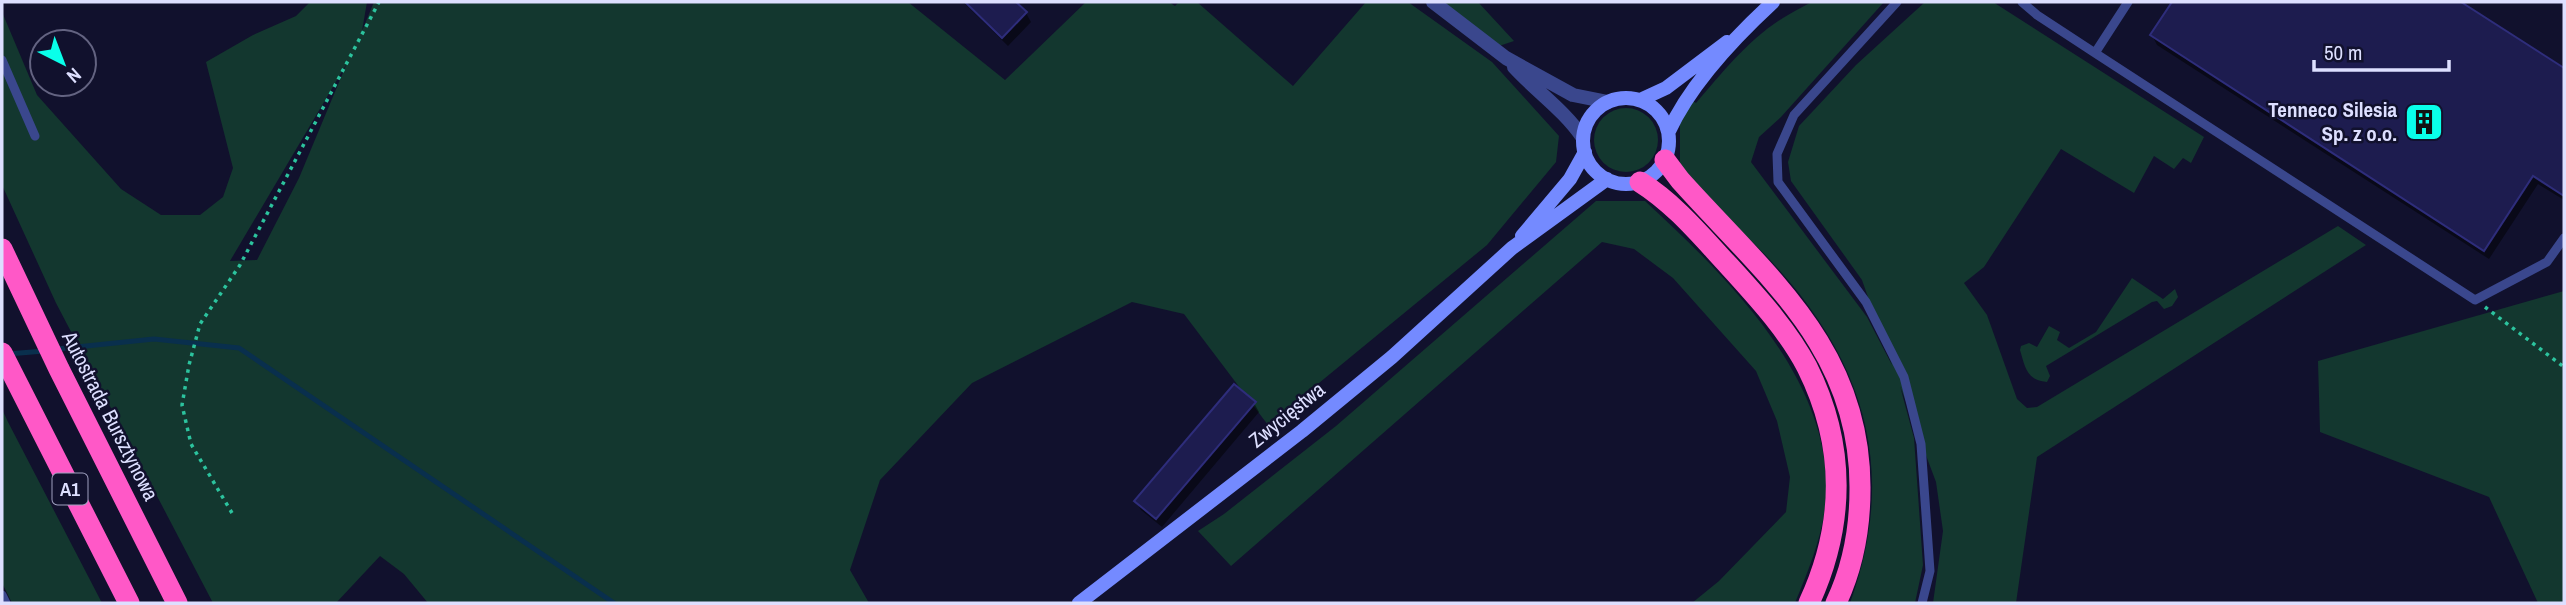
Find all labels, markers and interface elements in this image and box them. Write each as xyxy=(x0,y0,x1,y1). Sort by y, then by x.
north arrow xyxy=(28,28,98,98)
scale bar xyxy=(2314,28,2449,72)
text: 50 m xyxy=(2324,38,2362,67)
text: N xyxy=(61,62,87,89)
place label: Tenneco Silesia Sp. z o.o. xyxy=(2268,95,2397,148)
building icon: Tenneco Silesia Sp. z o.o. xyxy=(2403,101,2445,143)
street label: Autostrada Bursztynowa xyxy=(55,325,166,506)
street label: Zwycięstwa xyxy=(1243,375,1331,454)
road number: A1 xyxy=(52,474,88,504)

